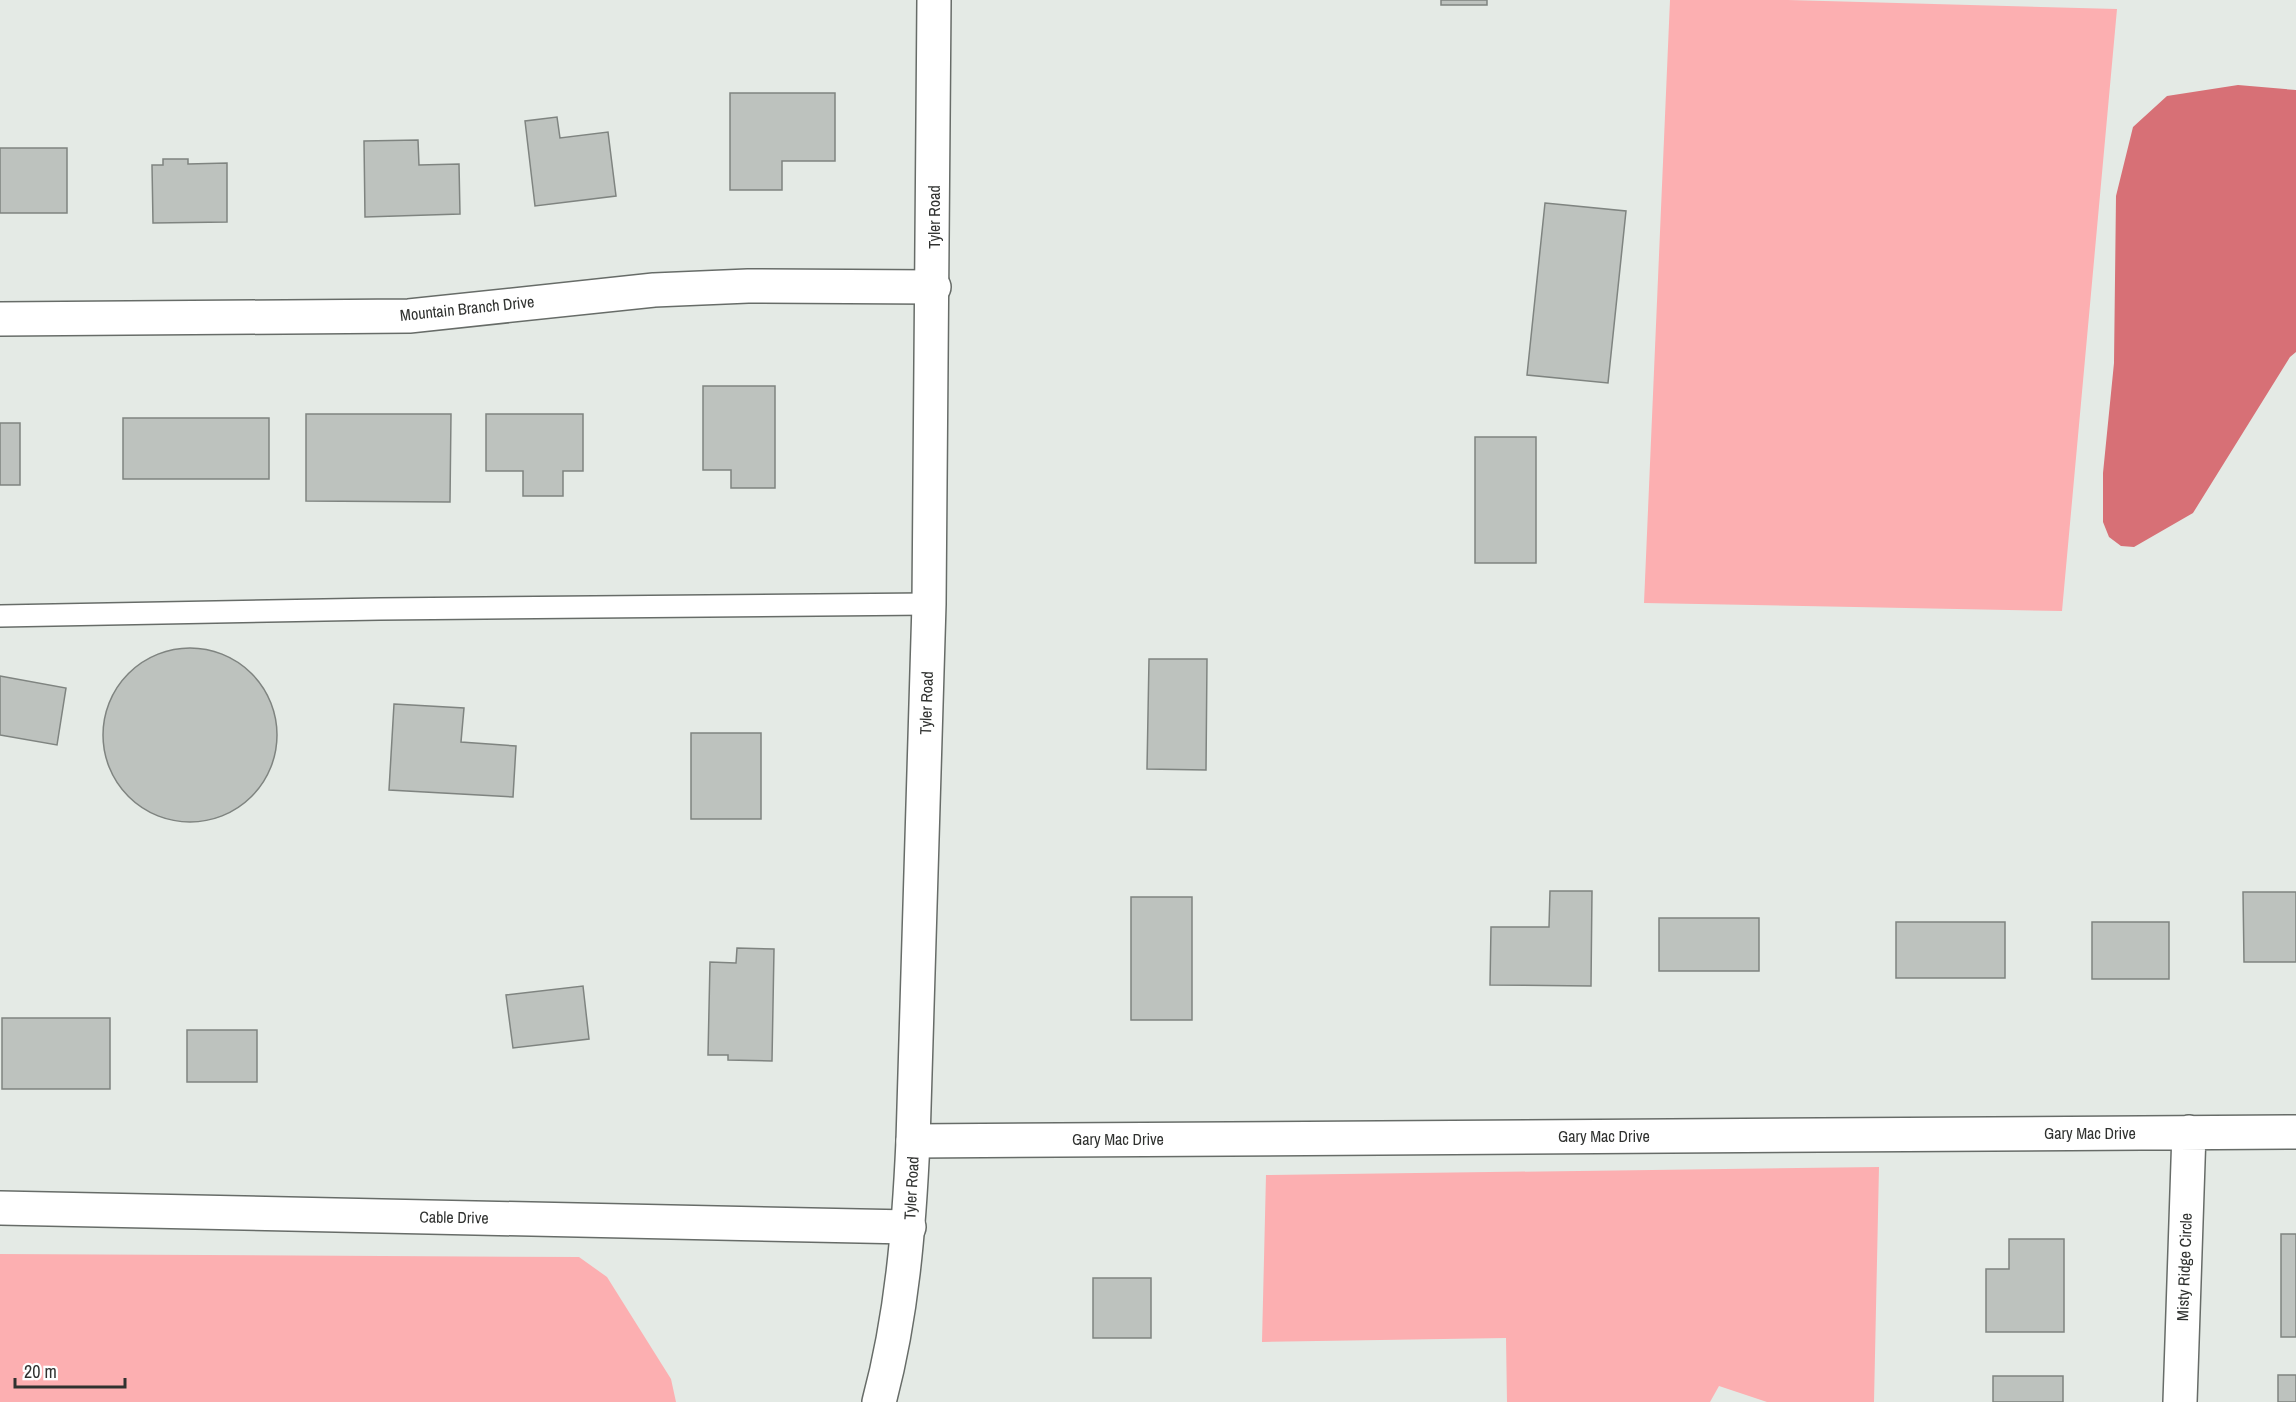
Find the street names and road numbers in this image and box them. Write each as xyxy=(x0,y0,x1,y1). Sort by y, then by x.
street label: Tyler Road xyxy=(923,185,945,249)
street label: Mountain Branch Drive xyxy=(399,290,535,326)
street label: Tyler Road xyxy=(914,671,938,735)
street label: Gary Mac Drive xyxy=(2044,1122,2136,1144)
street label: Gary Mac Drive xyxy=(1558,1125,1650,1147)
street label: Gary Mac Drive xyxy=(1072,1128,1164,1150)
street label: Tyler Road xyxy=(898,1156,924,1220)
street label: Cable Drive xyxy=(419,1205,489,1229)
street label: Misty Ridge Circle xyxy=(2171,1213,2197,1321)

